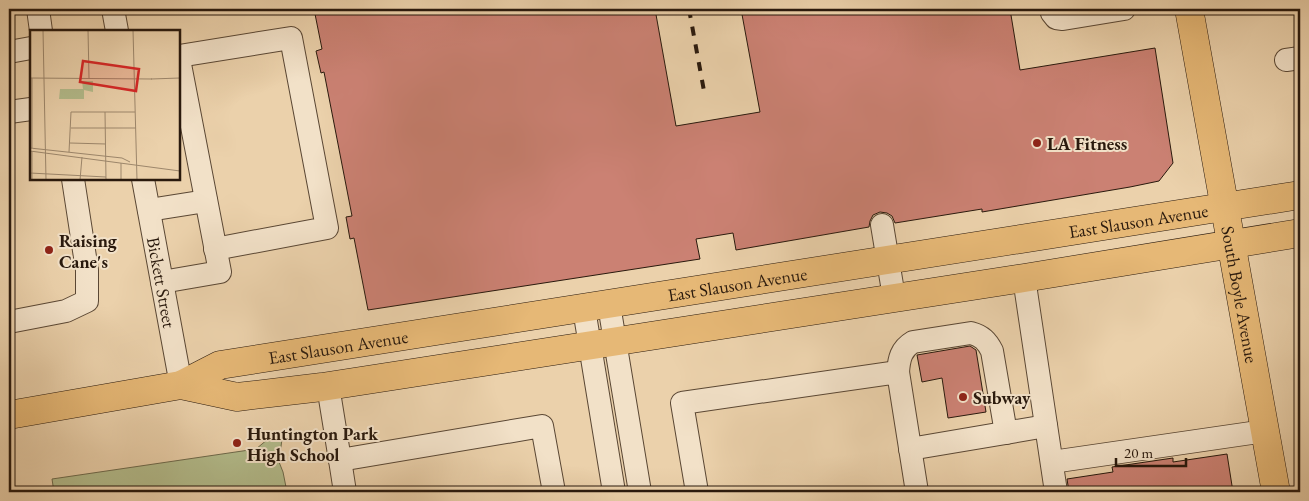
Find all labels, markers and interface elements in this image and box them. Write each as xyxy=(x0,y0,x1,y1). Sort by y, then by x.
inset map xyxy=(30,30,180,180)
place label: LA Fitness xyxy=(1047,132,1127,155)
marker: LA Fitness xyxy=(1031,137,1043,149)
street label: East Slauson Avenue xyxy=(1067,198,1210,243)
street label: South Boyle Avenue xyxy=(1217,224,1264,365)
place label: Raising Cane's xyxy=(59,229,118,273)
street label: Bickett Street xyxy=(142,235,182,330)
marker: Raising Cane's xyxy=(43,244,55,256)
street label: East Slauson Avenue xyxy=(666,261,809,306)
street label: East Slauson Avenue xyxy=(267,324,410,369)
place label: Subway xyxy=(973,386,1031,409)
marker: Subway xyxy=(957,391,969,403)
place label: Huntington Park High School xyxy=(247,422,379,466)
scale bar xyxy=(1116,436,1186,468)
marker: Huntington Park High School xyxy=(231,437,243,449)
text: 20 m xyxy=(1124,443,1153,462)

